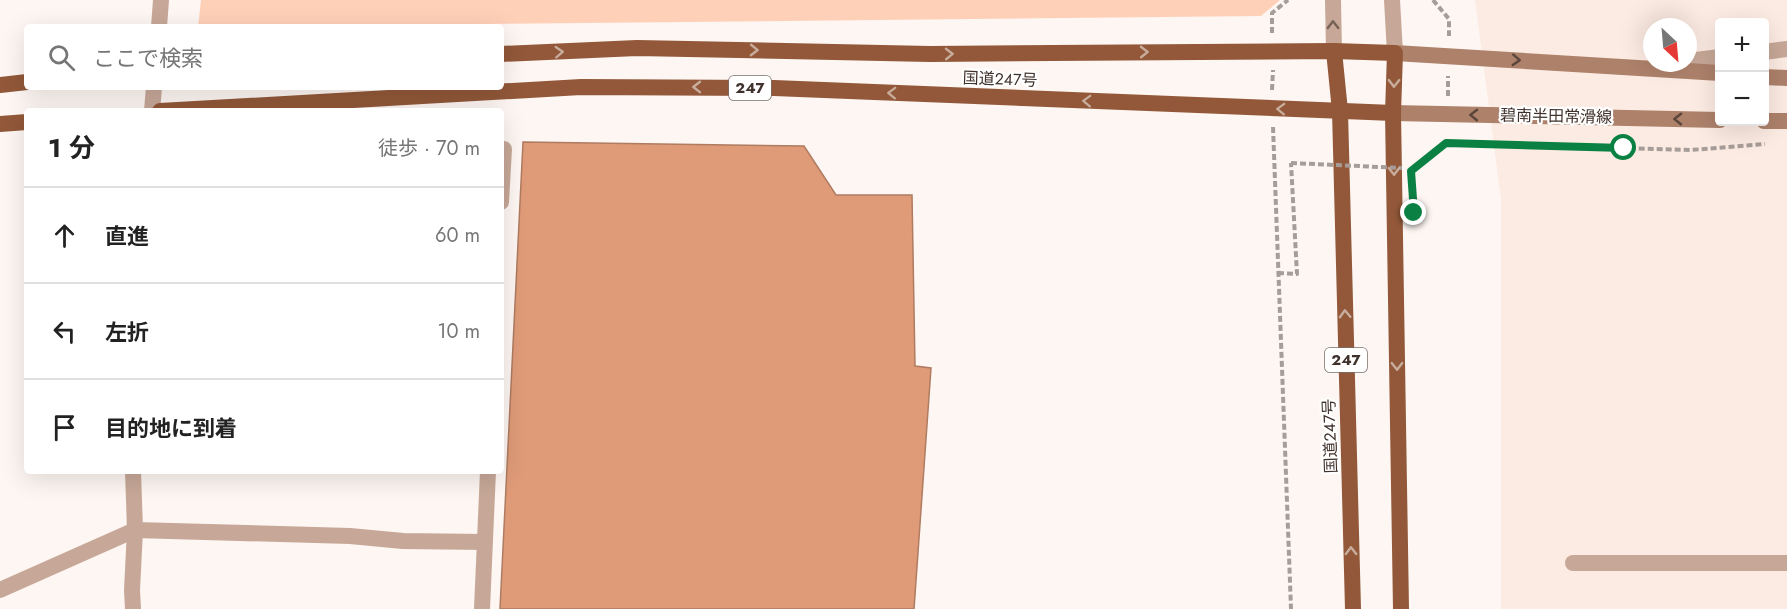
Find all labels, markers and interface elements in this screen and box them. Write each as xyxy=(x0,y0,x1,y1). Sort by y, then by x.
north arrow xyxy=(1643,18,1697,72)
map controls xyxy=(1715,18,1769,126)
button: + xyxy=(1715,18,1769,72)
one-way arrow xyxy=(1327,21,1340,30)
search box xyxy=(24,24,504,90)
icon: search xyxy=(45,41,78,74)
text: ここで検索 xyxy=(93,42,203,74)
one-way arrow xyxy=(750,44,759,57)
one-way arrow xyxy=(555,45,564,58)
one-way arrow xyxy=(1140,46,1149,58)
one-way arrow xyxy=(945,48,954,60)
one-way arrow xyxy=(1511,53,1520,66)
street label: 国道247号 xyxy=(962,66,1038,92)
button: − xyxy=(1715,72,1769,126)
road number: 247 xyxy=(729,76,771,100)
one-way arrow xyxy=(1388,78,1400,87)
one-way arrow xyxy=(692,81,701,93)
one-way arrow xyxy=(887,86,896,99)
one-way arrow xyxy=(1082,95,1091,107)
one-way arrow xyxy=(1277,102,1286,115)
street label: 碧南半田常滑線 xyxy=(1500,104,1612,128)
one-way arrow xyxy=(1469,108,1478,121)
one-way arrow xyxy=(1674,113,1683,125)
text: 1 分 xyxy=(48,129,95,167)
text: 徒歩 · 70 m xyxy=(378,134,480,163)
route start xyxy=(1610,134,1636,160)
one-way arrow xyxy=(1388,167,1400,176)
route end xyxy=(1400,199,1426,225)
icon: ahead xyxy=(48,219,81,252)
text: 直進 xyxy=(105,220,149,252)
text: 60 m xyxy=(435,221,480,250)
one-way arrow xyxy=(1339,309,1352,318)
icon: left xyxy=(48,315,81,348)
text: 左折 xyxy=(105,316,149,348)
text: 10 m xyxy=(437,317,480,346)
road number: 247 xyxy=(1325,348,1367,372)
one-way arrow xyxy=(1391,362,1403,371)
street label: 国道247号 xyxy=(1317,398,1343,474)
icon: arrive xyxy=(48,411,81,444)
text: 目的地に到着 xyxy=(105,412,237,444)
one-way arrow xyxy=(1345,546,1358,555)

